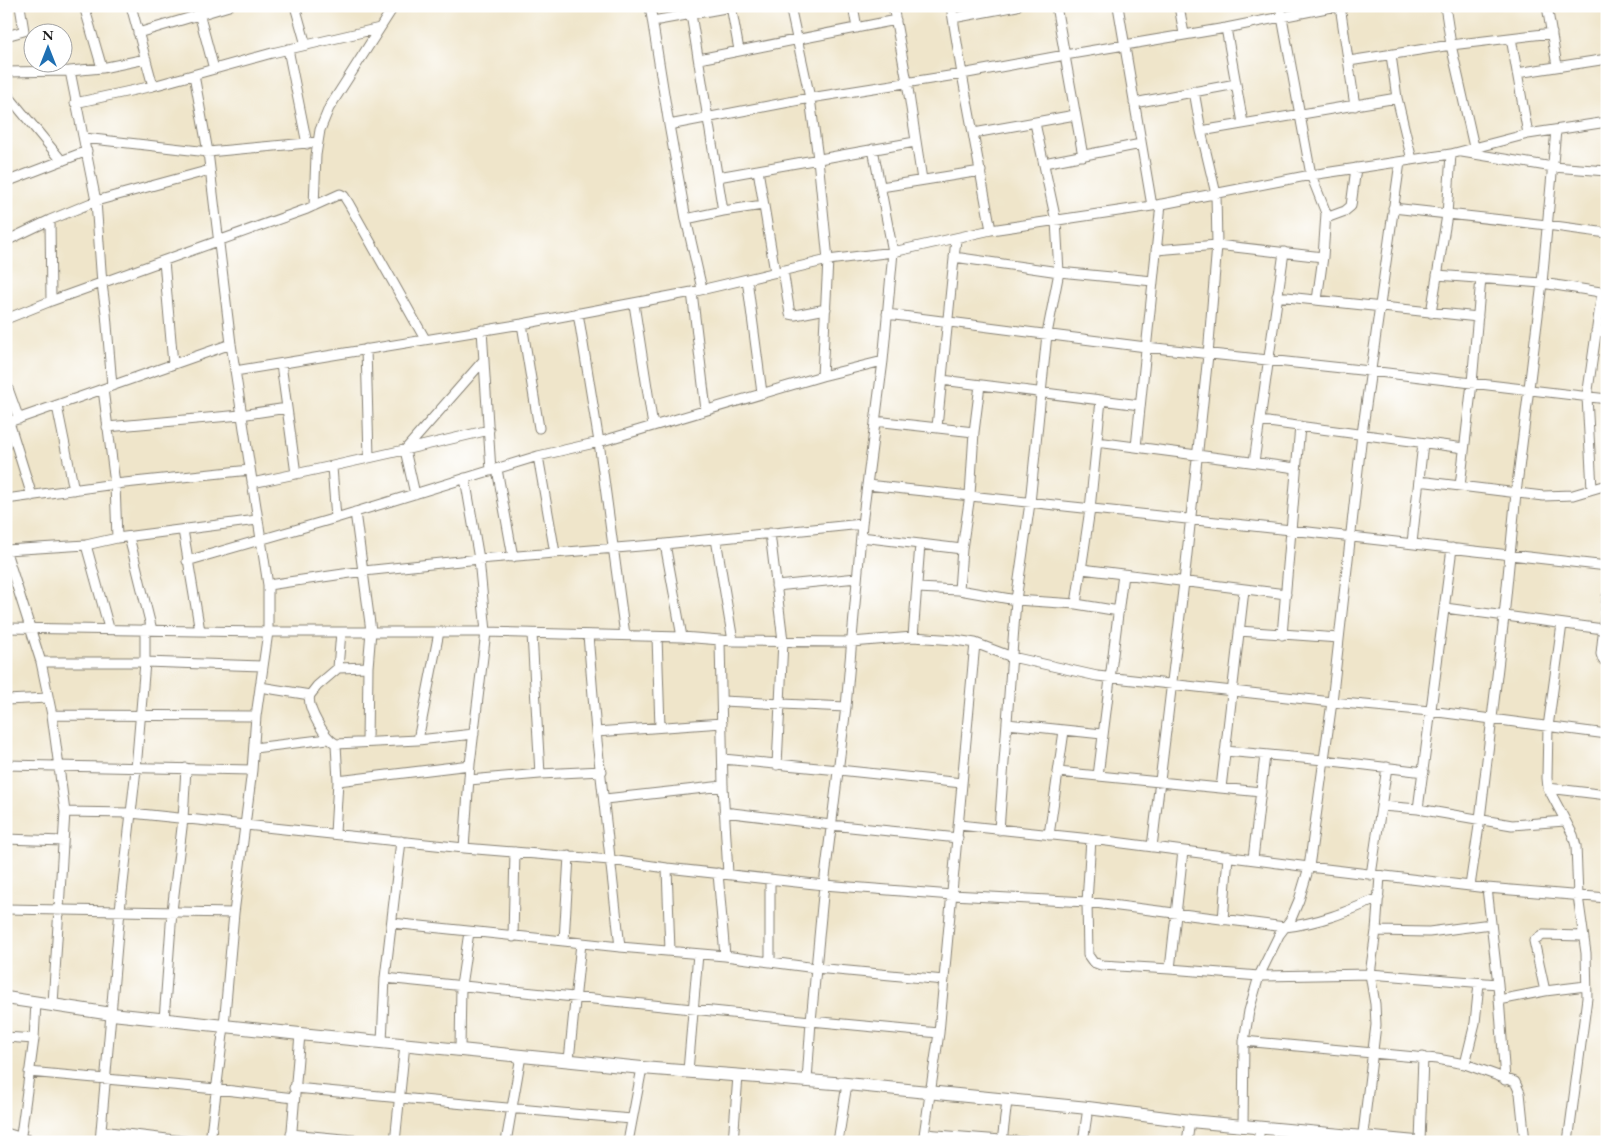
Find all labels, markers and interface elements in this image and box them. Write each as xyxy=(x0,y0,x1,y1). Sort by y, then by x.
north arrow xyxy=(22,22,72,72)
text: N xyxy=(42,26,54,44)

